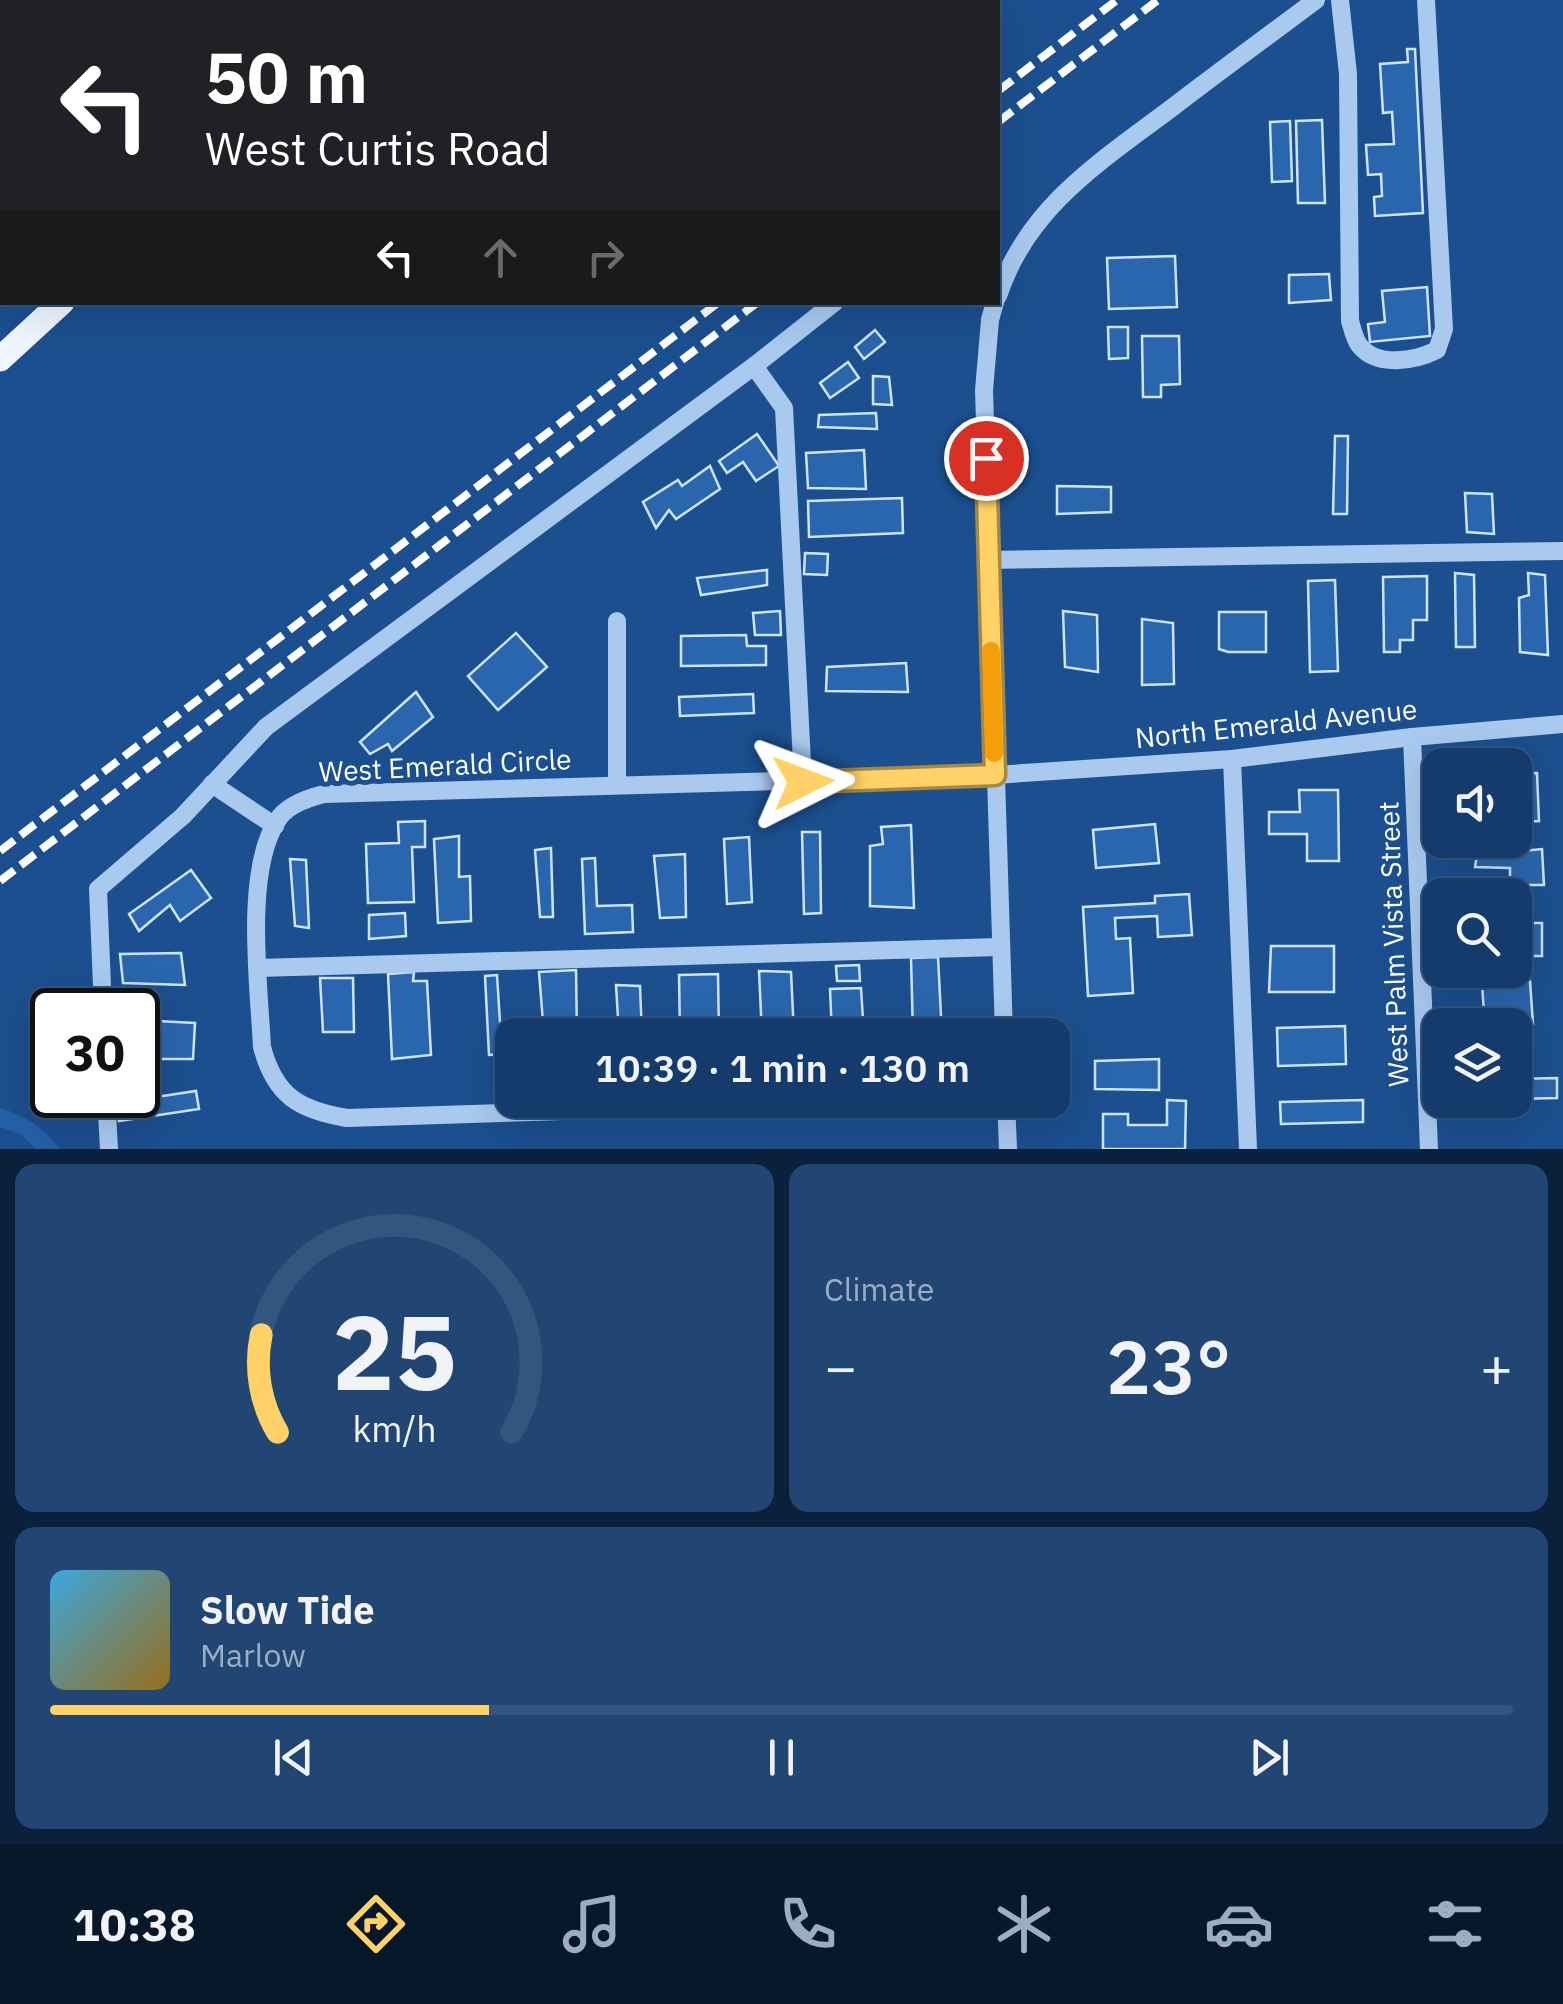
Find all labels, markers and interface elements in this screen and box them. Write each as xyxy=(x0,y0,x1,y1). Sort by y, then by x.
text: 50 m xyxy=(205,31,368,122)
icon: left xyxy=(40,40,170,170)
text: West Curtis Road xyxy=(205,119,550,177)
icon: left xyxy=(368,230,423,285)
icon: ahead xyxy=(473,230,528,285)
icon: right xyxy=(578,230,633,285)
pin xyxy=(944,416,1029,501)
icon: arrive xyxy=(959,431,1014,486)
street label: North Emerald Avenue xyxy=(1133,690,1419,756)
position arrow xyxy=(751,730,855,834)
street label: West Emerald Circle xyxy=(318,740,572,790)
map controls xyxy=(1422,748,1532,1118)
button: sound xyxy=(1422,748,1532,858)
street label: West Palm Vista Street xyxy=(1370,801,1416,1087)
button: search xyxy=(1422,878,1532,988)
speed limit sign: 30 xyxy=(30,988,160,1118)
button: layers xyxy=(1422,1008,1532,1118)
text: 10:39 · 1 min · 130 m xyxy=(595,1043,970,1092)
text: Climate xyxy=(824,1268,934,1310)
text: 25 xyxy=(332,1283,457,1419)
text: 23° xyxy=(1106,1317,1231,1415)
text: − xyxy=(824,1331,857,1402)
text: + xyxy=(1480,1331,1513,1402)
text: km/h xyxy=(352,1405,437,1452)
text: Slow Tide xyxy=(200,1585,375,1634)
text: Marlow xyxy=(200,1634,306,1676)
icon: previous xyxy=(266,1730,321,1785)
icon: pause xyxy=(754,1730,809,1785)
icon: next xyxy=(1242,1730,1297,1785)
icon: directions xyxy=(341,1889,411,1959)
icon: music xyxy=(557,1889,627,1959)
icon: phone xyxy=(773,1889,843,1959)
icon: climate xyxy=(989,1889,1059,1959)
icon: car xyxy=(1204,1889,1274,1959)
icon: filters xyxy=(1420,1889,1490,1959)
text: 10:38 xyxy=(73,1895,196,1953)

